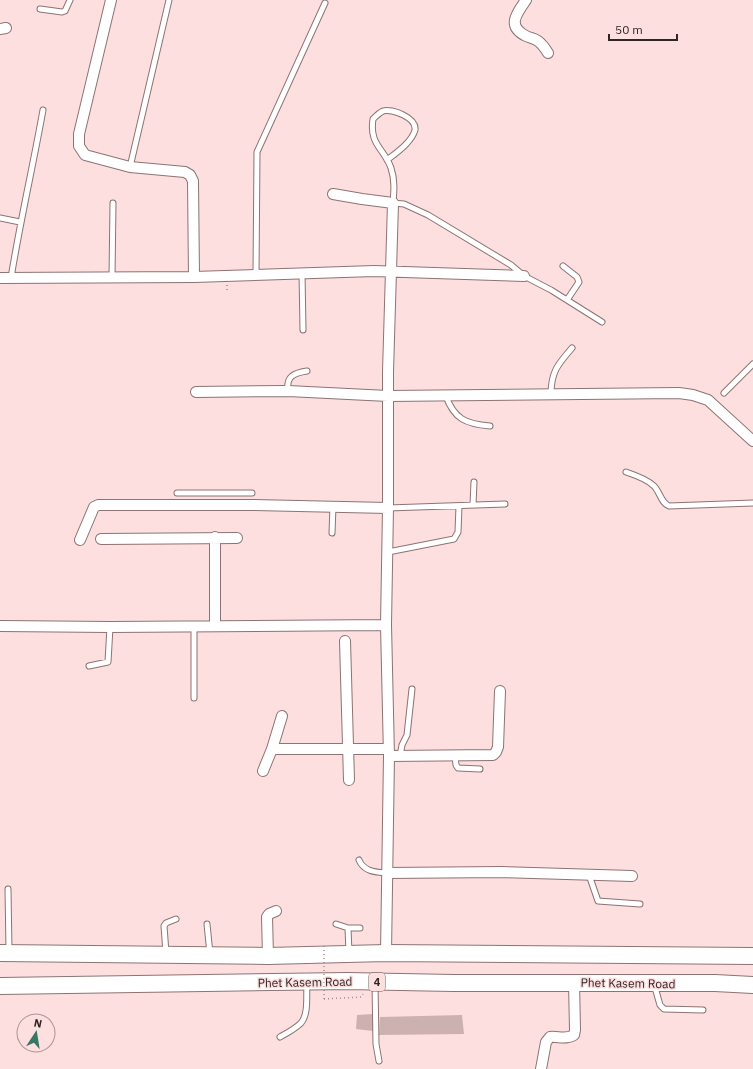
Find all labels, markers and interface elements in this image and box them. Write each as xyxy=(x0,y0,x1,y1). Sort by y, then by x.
scale bar xyxy=(609,16,677,42)
text: 50 m xyxy=(615,22,643,37)
road number: 4 xyxy=(369,973,385,991)
street label: Phet Kasem Road xyxy=(257,974,353,990)
street label: Phet Kasem Road xyxy=(580,975,676,991)
north arrow xyxy=(16,1013,56,1053)
text: N xyxy=(33,1016,43,1031)

